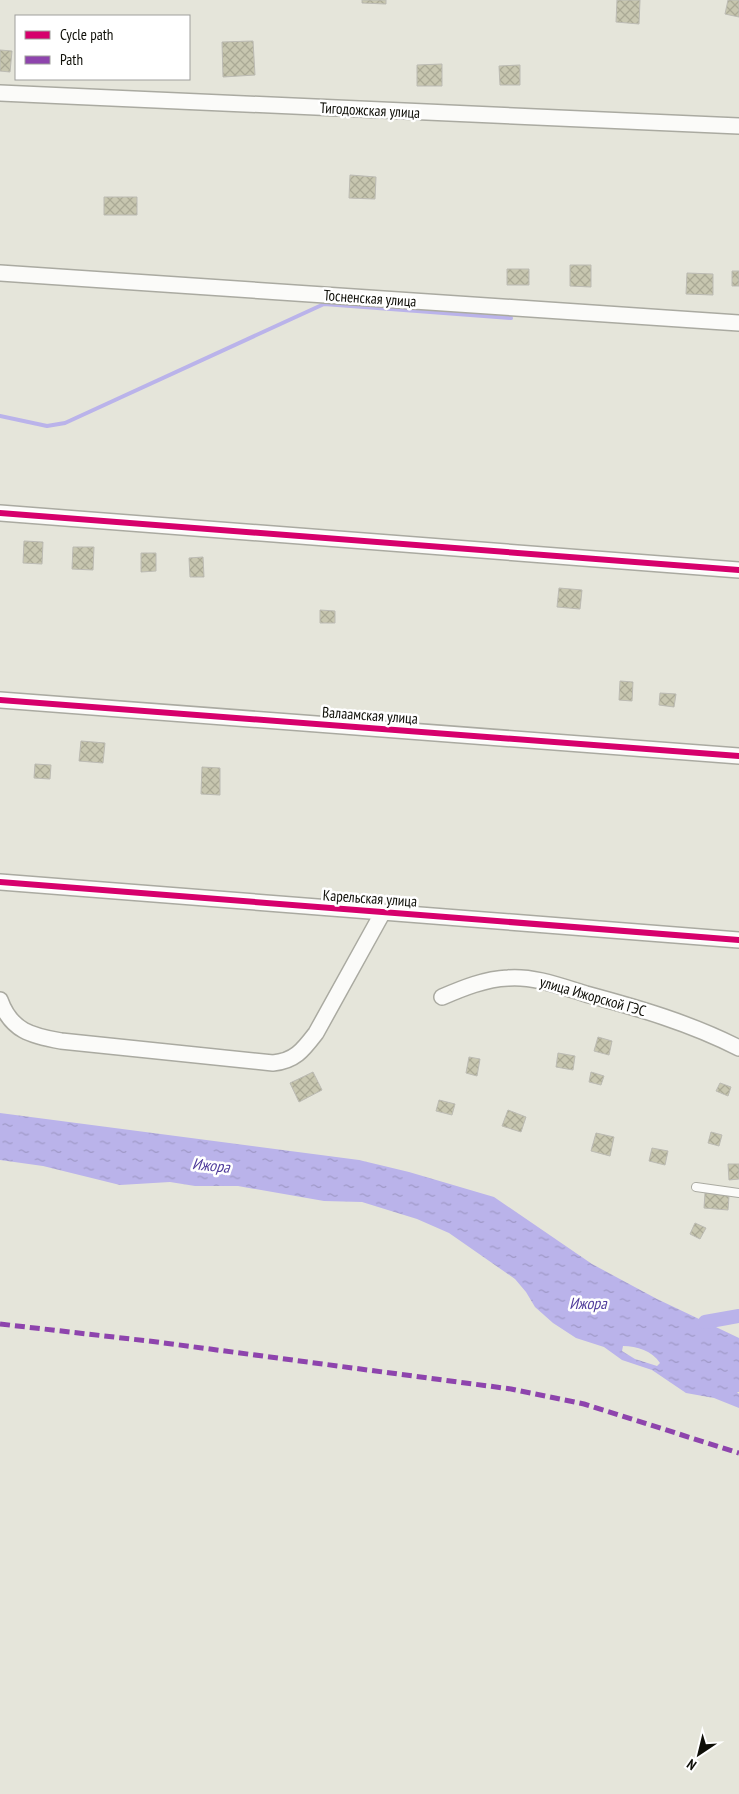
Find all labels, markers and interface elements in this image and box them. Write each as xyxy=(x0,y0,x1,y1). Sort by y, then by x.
legend xyxy=(15,15,190,80)
text: Cycle path xyxy=(60,25,113,44)
text: Path xyxy=(60,50,83,69)
street label: Тигодожская улица xyxy=(319,98,421,122)
street label: Тосненская улица xyxy=(323,285,417,311)
street label: Валаамская улица xyxy=(322,702,418,728)
street label: Карельская улица xyxy=(322,885,418,911)
street label: улица Ижорской ГЭС xyxy=(538,972,648,1020)
water label: Ижора xyxy=(191,1153,232,1177)
water label: Ижора xyxy=(569,1293,608,1313)
north arrow xyxy=(674,1729,724,1779)
text: N xyxy=(683,1755,700,1774)

